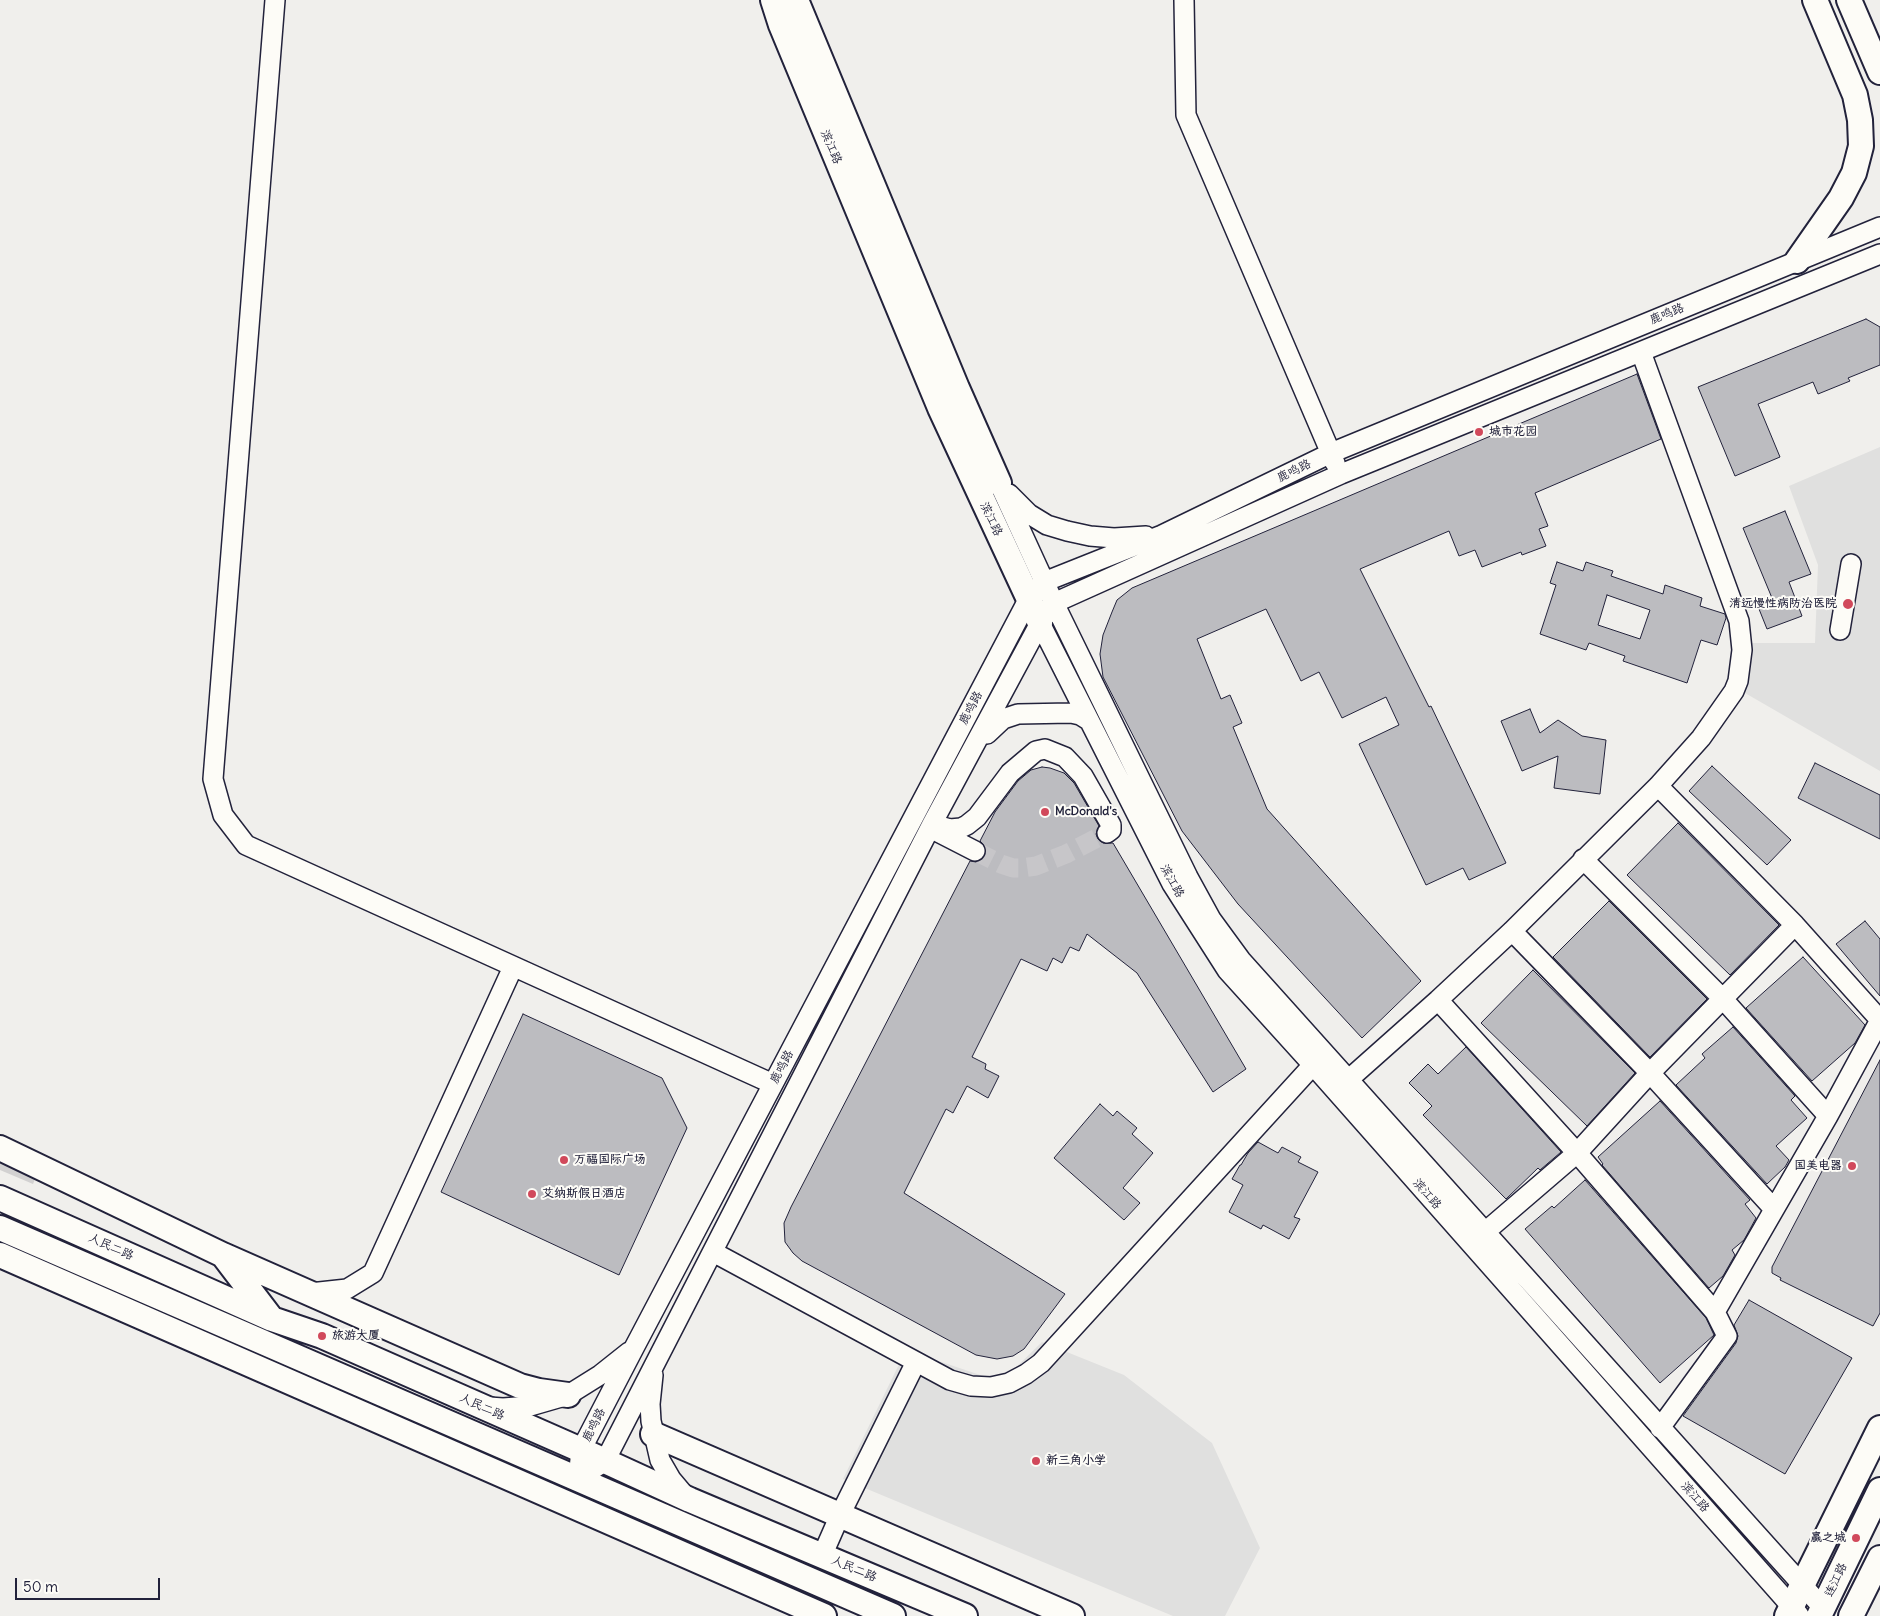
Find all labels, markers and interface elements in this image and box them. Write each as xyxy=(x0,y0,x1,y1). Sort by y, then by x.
street label: 滨江路 xyxy=(817,128,845,166)
street label: 鹿鸣路 xyxy=(1648,301,1686,327)
place label: 城市花园 xyxy=(1489,425,1537,439)
marker: 城市花园 xyxy=(1473,426,1485,438)
street label: 鹿鸣路 xyxy=(1275,457,1313,485)
street label: 滨江路 xyxy=(977,500,1005,538)
place label: 清远慢性病防治医院 xyxy=(1729,597,1837,611)
marker: 清远慢性病防治医院 xyxy=(1841,597,1855,611)
street label: 鹿鸣路 xyxy=(956,689,986,727)
place label: McDonald's xyxy=(1055,805,1117,819)
marker: McDonald's xyxy=(1039,806,1051,818)
street label: 滨江路 xyxy=(1157,862,1187,900)
street label: 鹿鸣路 xyxy=(767,1048,797,1086)
place label: 万福国际广场 xyxy=(574,1153,646,1167)
marker: 万福国际广场 xyxy=(558,1154,570,1166)
place label: 国美电器 xyxy=(1794,1159,1842,1173)
marker: 国美电器 xyxy=(1846,1160,1858,1172)
street label: 滨江路 xyxy=(1410,1176,1444,1212)
place label: 艾纳斯假日酒店 xyxy=(542,1187,626,1201)
marker: 艾纳斯假日酒店 xyxy=(526,1188,538,1200)
street label: 人民二路 xyxy=(86,1231,136,1263)
place label: 旅游大厦 xyxy=(332,1329,380,1343)
marker: 旅游大厦 xyxy=(316,1330,328,1342)
street label: 人民二路 xyxy=(457,1391,507,1423)
street label: 鹿鸣路 xyxy=(579,1406,609,1444)
place label: 新三角小学 xyxy=(1046,1454,1106,1468)
marker: 新三角小学 xyxy=(1030,1455,1042,1467)
street label: 滨江路 xyxy=(1678,1479,1712,1515)
place label: 赢之城 xyxy=(1810,1531,1846,1545)
marker: 赢之城 xyxy=(1850,1532,1862,1544)
street label: 人民二路 xyxy=(829,1553,879,1585)
street label: 连江路 xyxy=(1822,1561,1850,1599)
scale bar xyxy=(18,1568,162,1600)
text: 50 m xyxy=(23,1577,58,1596)

